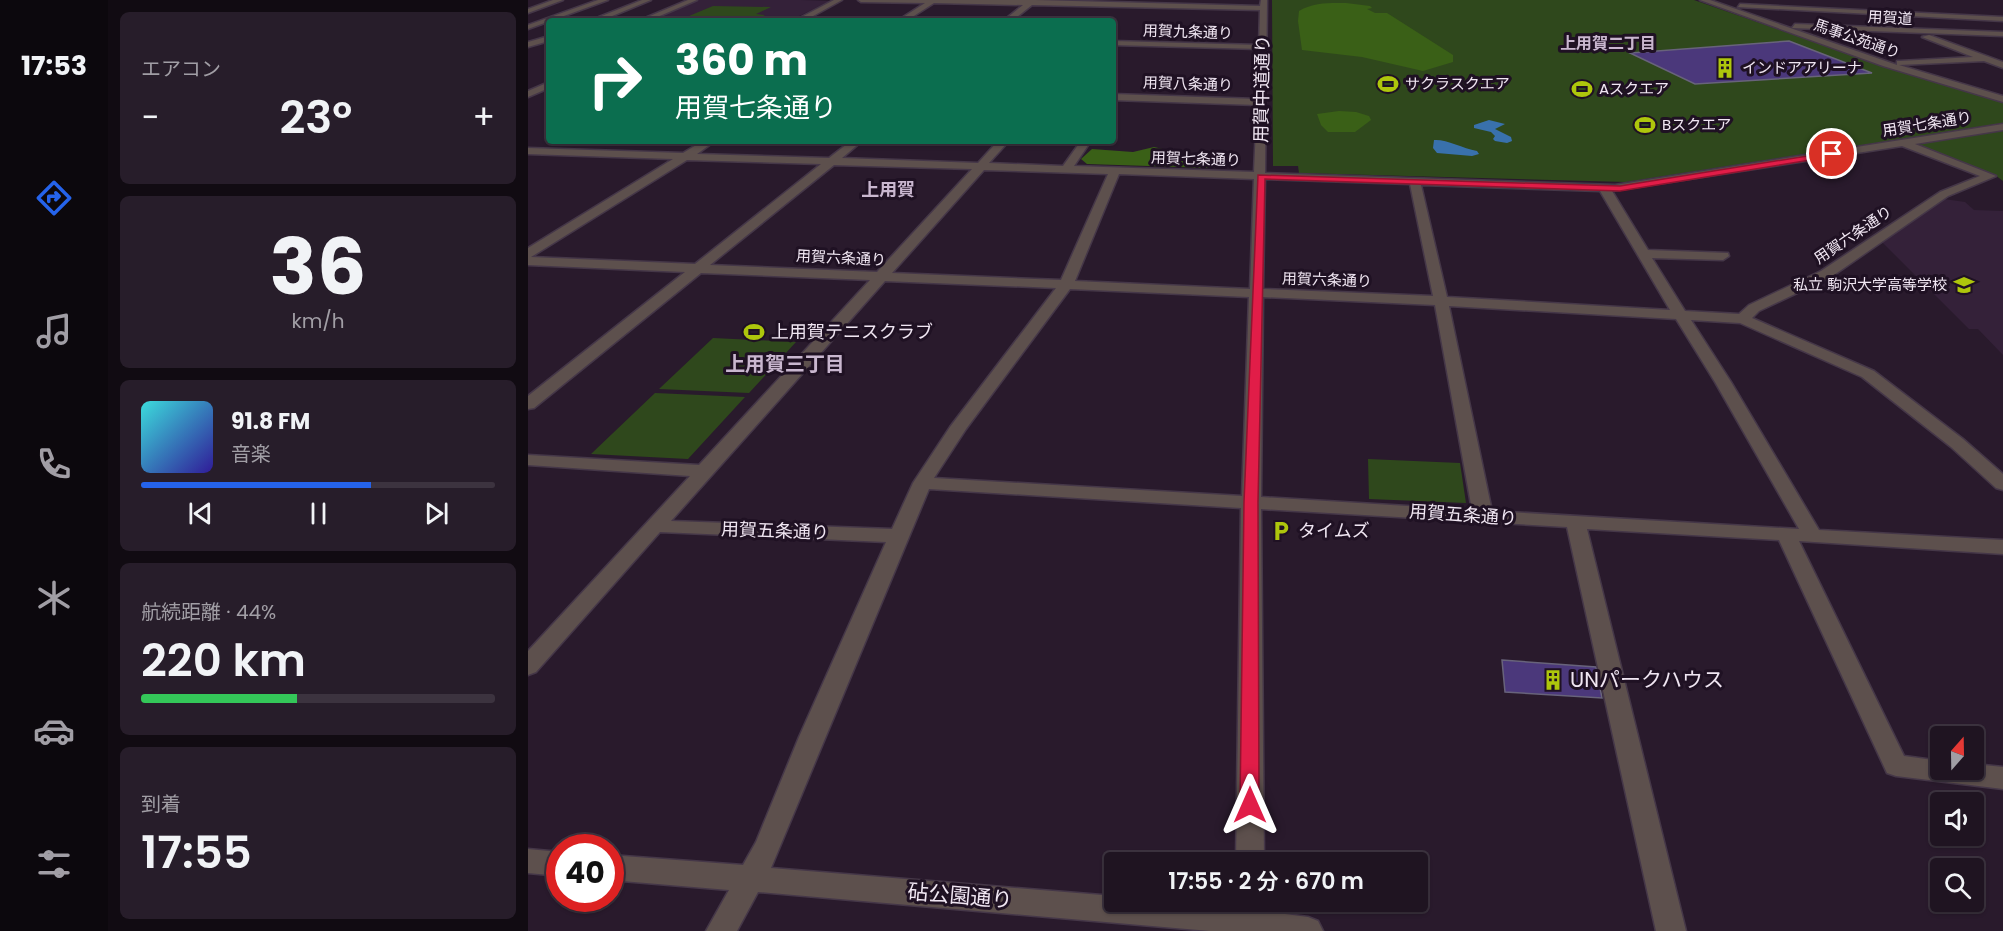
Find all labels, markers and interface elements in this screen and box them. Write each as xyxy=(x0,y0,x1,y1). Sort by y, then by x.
street label: 用賀道 xyxy=(1867,6,1913,29)
street label: 馬事公苑通り xyxy=(1811,14,1903,63)
street label: 用賀九条通り xyxy=(1143,19,1233,44)
text: 360 m xyxy=(675,31,808,90)
district label: 上用賀二丁目 xyxy=(1560,32,1656,55)
street label: 用賀中道通り xyxy=(1248,35,1275,143)
icon: right xyxy=(576,42,654,120)
text: 17:53 xyxy=(21,47,87,84)
text: エアコン xyxy=(141,55,221,83)
building icon: インドアアリーナ xyxy=(1713,56,1737,80)
place label: インドアアリーナ xyxy=(1742,57,1862,78)
street label: 用賀八条通り xyxy=(1143,71,1233,96)
sports icon: サクラスクエア xyxy=(1376,72,1400,96)
place label: サクラスクエア xyxy=(1405,73,1510,94)
sports icon: Aスクエア xyxy=(1570,77,1594,101)
place label: Aスクエア xyxy=(1599,78,1669,99)
text: 23° xyxy=(279,86,352,149)
text: 用賀七条通り xyxy=(675,89,837,126)
text: − xyxy=(141,94,159,141)
text: + xyxy=(472,94,495,141)
street label: 用賀七条通り xyxy=(1881,106,1973,141)
sports icon: Bスクエア xyxy=(1633,113,1657,137)
place label: Bスクエア xyxy=(1662,114,1731,135)
pin xyxy=(1806,128,1857,179)
icon: arrive xyxy=(1815,137,1848,170)
street label: 用賀七条通り xyxy=(1151,146,1241,171)
icon: directions xyxy=(33,177,75,219)
district label: 上用賀 xyxy=(861,177,915,202)
street label: 用賀六条通り xyxy=(1810,201,1896,268)
text: 36 xyxy=(270,212,366,321)
street label: 用賀六条通り xyxy=(796,245,887,270)
street label: 用賀六条通り xyxy=(1282,267,1372,292)
school or university icon: 私立 駒沢大学高等学校 xyxy=(1952,273,1976,297)
place label: 私立 駒沢大学高等学校 xyxy=(1793,274,1947,295)
text: km/h xyxy=(291,307,345,335)
icon: music xyxy=(33,310,75,352)
place label: 上用賀テニスクラブ xyxy=(771,319,933,344)
sports icon: 上用賀テニスクラブ xyxy=(742,320,766,344)
district label: 上用賀三丁目 xyxy=(725,350,845,378)
text: 91.8 FM xyxy=(231,406,310,437)
text: 音楽 xyxy=(231,440,271,468)
icon: phone xyxy=(33,443,75,485)
icon: previous xyxy=(184,497,217,530)
icon: pause xyxy=(302,497,335,530)
icon: next xyxy=(420,497,453,530)
street label: 用賀五条通り xyxy=(1408,498,1518,531)
street label: 用賀五条通り xyxy=(721,516,829,545)
place label: タイムズ xyxy=(1298,518,1370,543)
parking icon: タイムズ xyxy=(1269,519,1293,543)
icon: climate xyxy=(33,577,75,619)
text: 航続距離 · 44% xyxy=(141,598,276,626)
text: 220 km xyxy=(141,629,306,692)
place label: UNパークハウス xyxy=(1570,665,1724,694)
building icon: UNパークハウス xyxy=(1541,668,1565,692)
icon: car xyxy=(33,710,75,752)
north arrow xyxy=(1930,726,1984,780)
map controls xyxy=(1930,726,1984,912)
position arrow xyxy=(1218,773,1282,837)
text: 到着 xyxy=(141,790,181,818)
button: sound xyxy=(1930,792,1984,846)
text: 17:55 xyxy=(141,821,252,884)
speed limit sign: 40 xyxy=(546,834,624,912)
icon: filters xyxy=(33,843,75,885)
button: search xyxy=(1930,858,1984,912)
text: 17:55 · 2 分 · 670 m xyxy=(1168,866,1364,897)
street label: 砧公園通り xyxy=(906,876,1014,915)

